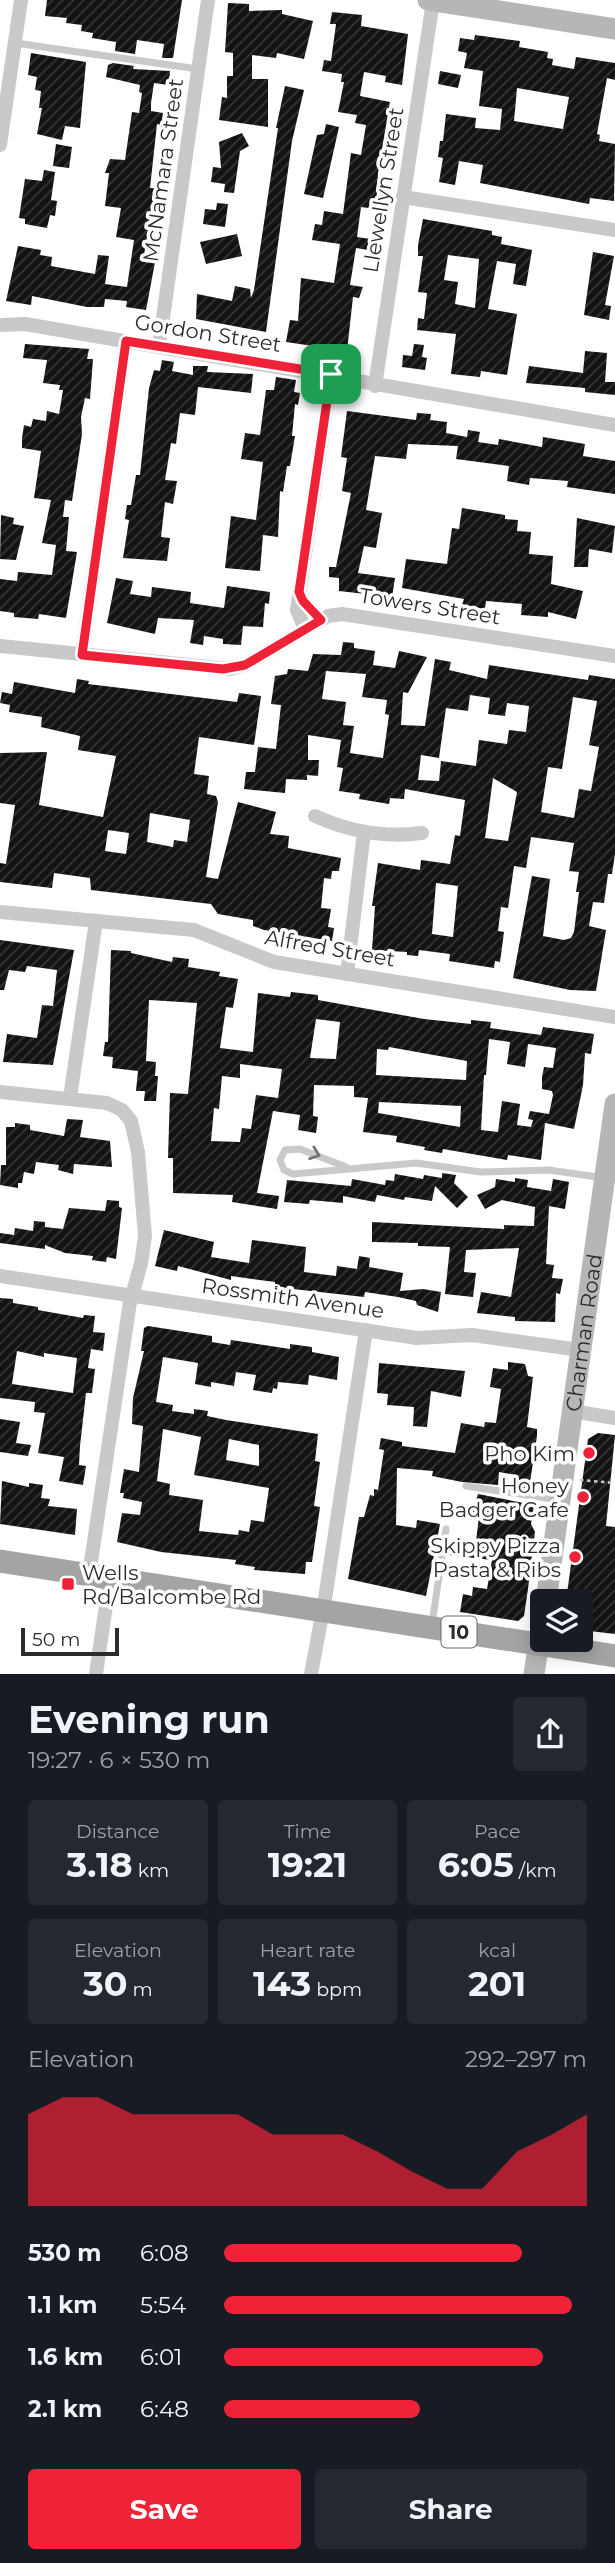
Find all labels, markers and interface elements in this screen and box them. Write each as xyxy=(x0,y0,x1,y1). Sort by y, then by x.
street label: McNamara Street xyxy=(138,77,188,263)
street label: Llewellyn Street xyxy=(358,106,408,274)
street label: Gordon Street xyxy=(133,309,283,357)
pin xyxy=(301,344,361,404)
icon: arrive xyxy=(312,355,350,393)
street label: Towers Street xyxy=(358,583,502,629)
street label: Alfred Street xyxy=(263,924,397,972)
one-way arrow xyxy=(308,1146,320,1160)
street label: Charman Road xyxy=(560,1252,607,1413)
street label: Rossmith Avenue xyxy=(200,1273,386,1323)
place label: Pho Kim xyxy=(484,1441,575,1466)
marker: Pho Kim xyxy=(581,1445,597,1461)
place label: Honey Badger Cafe xyxy=(439,1473,570,1522)
marker: Honey Badger Cafe xyxy=(575,1489,591,1505)
place label: Skippy Pizza Pasta & Ribs xyxy=(430,1533,561,1582)
marker: Skippy Pizza Pasta & Ribs xyxy=(567,1549,583,1565)
place label: Wells Rd/Balcombe Rd xyxy=(82,1560,261,1609)
marker: Wells Rd/Balcombe Rd xyxy=(60,1576,76,1592)
map controls xyxy=(530,1589,593,1652)
button: layers xyxy=(530,1589,593,1652)
road number: 10 xyxy=(442,1616,476,1648)
scale bar xyxy=(21,1625,119,1657)
text: 50 m xyxy=(32,1628,80,1651)
text: Evening run xyxy=(28,1696,270,1743)
button: share xyxy=(513,1697,587,1771)
text: 19:27 · 6 × 530 m xyxy=(28,1746,210,1774)
text: Distance xyxy=(76,1820,160,1843)
text: Time xyxy=(284,1820,331,1843)
text: Pace xyxy=(474,1820,520,1843)
text: 3.18 xyxy=(67,1843,133,1886)
text: 19:21 xyxy=(268,1843,347,1886)
text: 6:05 xyxy=(438,1843,514,1886)
text: km xyxy=(133,1859,169,1882)
text: /km xyxy=(514,1859,557,1882)
text: Elevation xyxy=(74,1939,162,1962)
text: Heart rate xyxy=(260,1939,355,1962)
text: kcal xyxy=(478,1939,516,1962)
text: 30 xyxy=(83,1962,128,2005)
text: 143 xyxy=(253,1962,311,2005)
text: 201 xyxy=(468,1962,526,2005)
text: m xyxy=(128,1978,153,2001)
text: bpm xyxy=(311,1978,362,2001)
text: Elevation xyxy=(28,2045,134,2073)
text: 292–297 m xyxy=(465,2045,587,2073)
text: 530 m xyxy=(28,2239,101,2267)
text: 6:08 xyxy=(140,2239,189,2267)
text: 1.1 km xyxy=(28,2291,97,2319)
text: 5:54 xyxy=(140,2291,186,2319)
text: 1.6 km xyxy=(28,2343,103,2371)
text: 6:01 xyxy=(140,2343,182,2371)
text: 2.1 km xyxy=(28,2395,102,2423)
text: 6:48 xyxy=(140,2395,189,2423)
button: Save xyxy=(28,2469,301,2549)
button: Share xyxy=(315,2469,587,2549)

